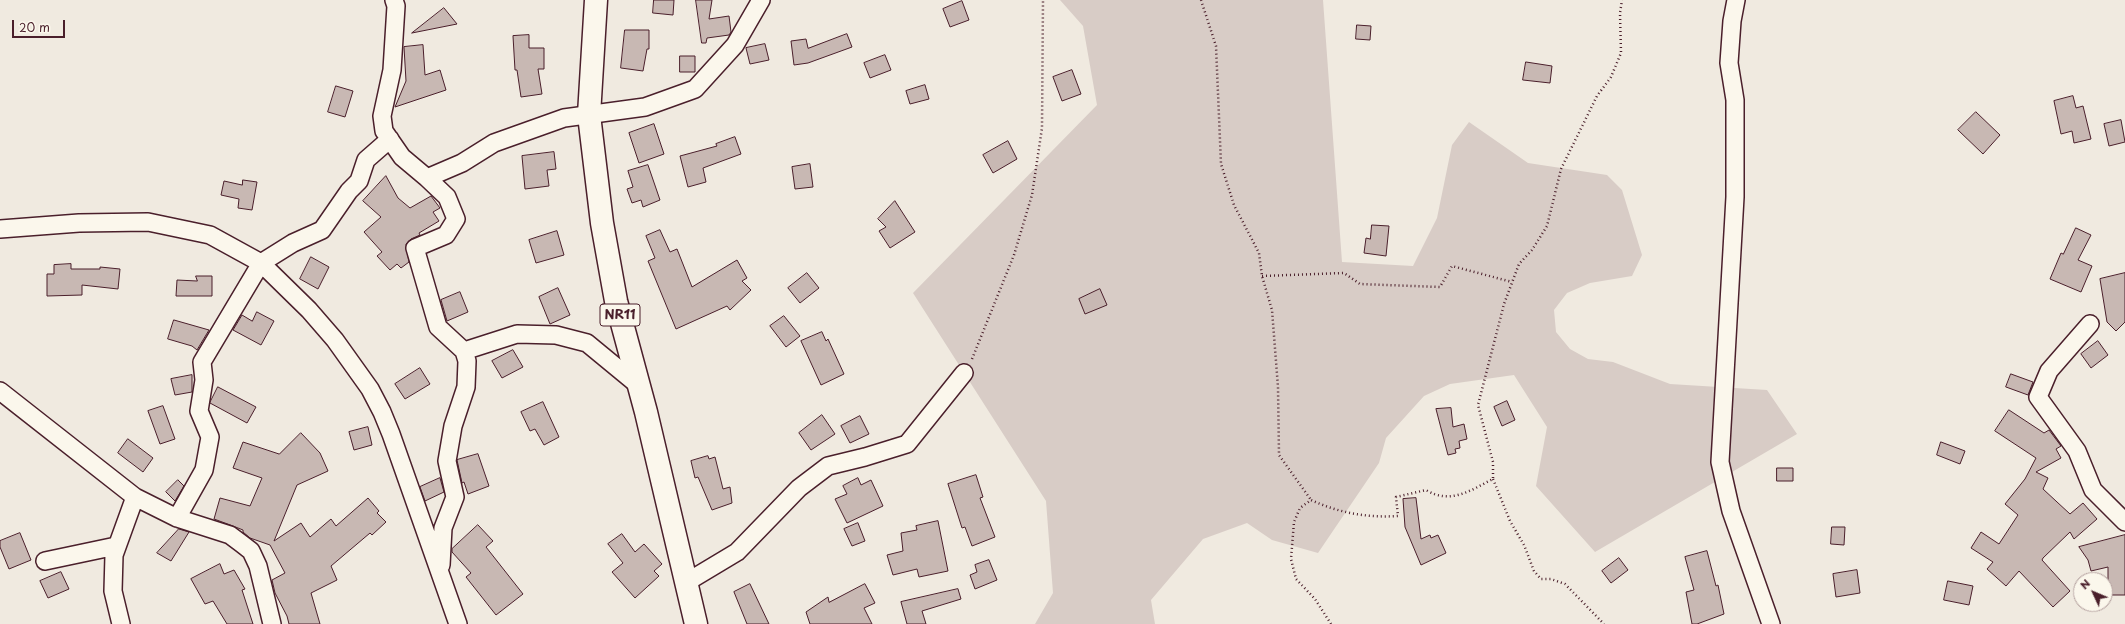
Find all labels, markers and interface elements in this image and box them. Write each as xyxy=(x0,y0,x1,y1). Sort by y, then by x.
scale bar xyxy=(14,12,67,38)
text: 20 m xyxy=(19,18,50,36)
road number: NR11 xyxy=(600,304,640,326)
north arrow xyxy=(2073,572,2113,612)
text: N xyxy=(2076,575,2094,593)

